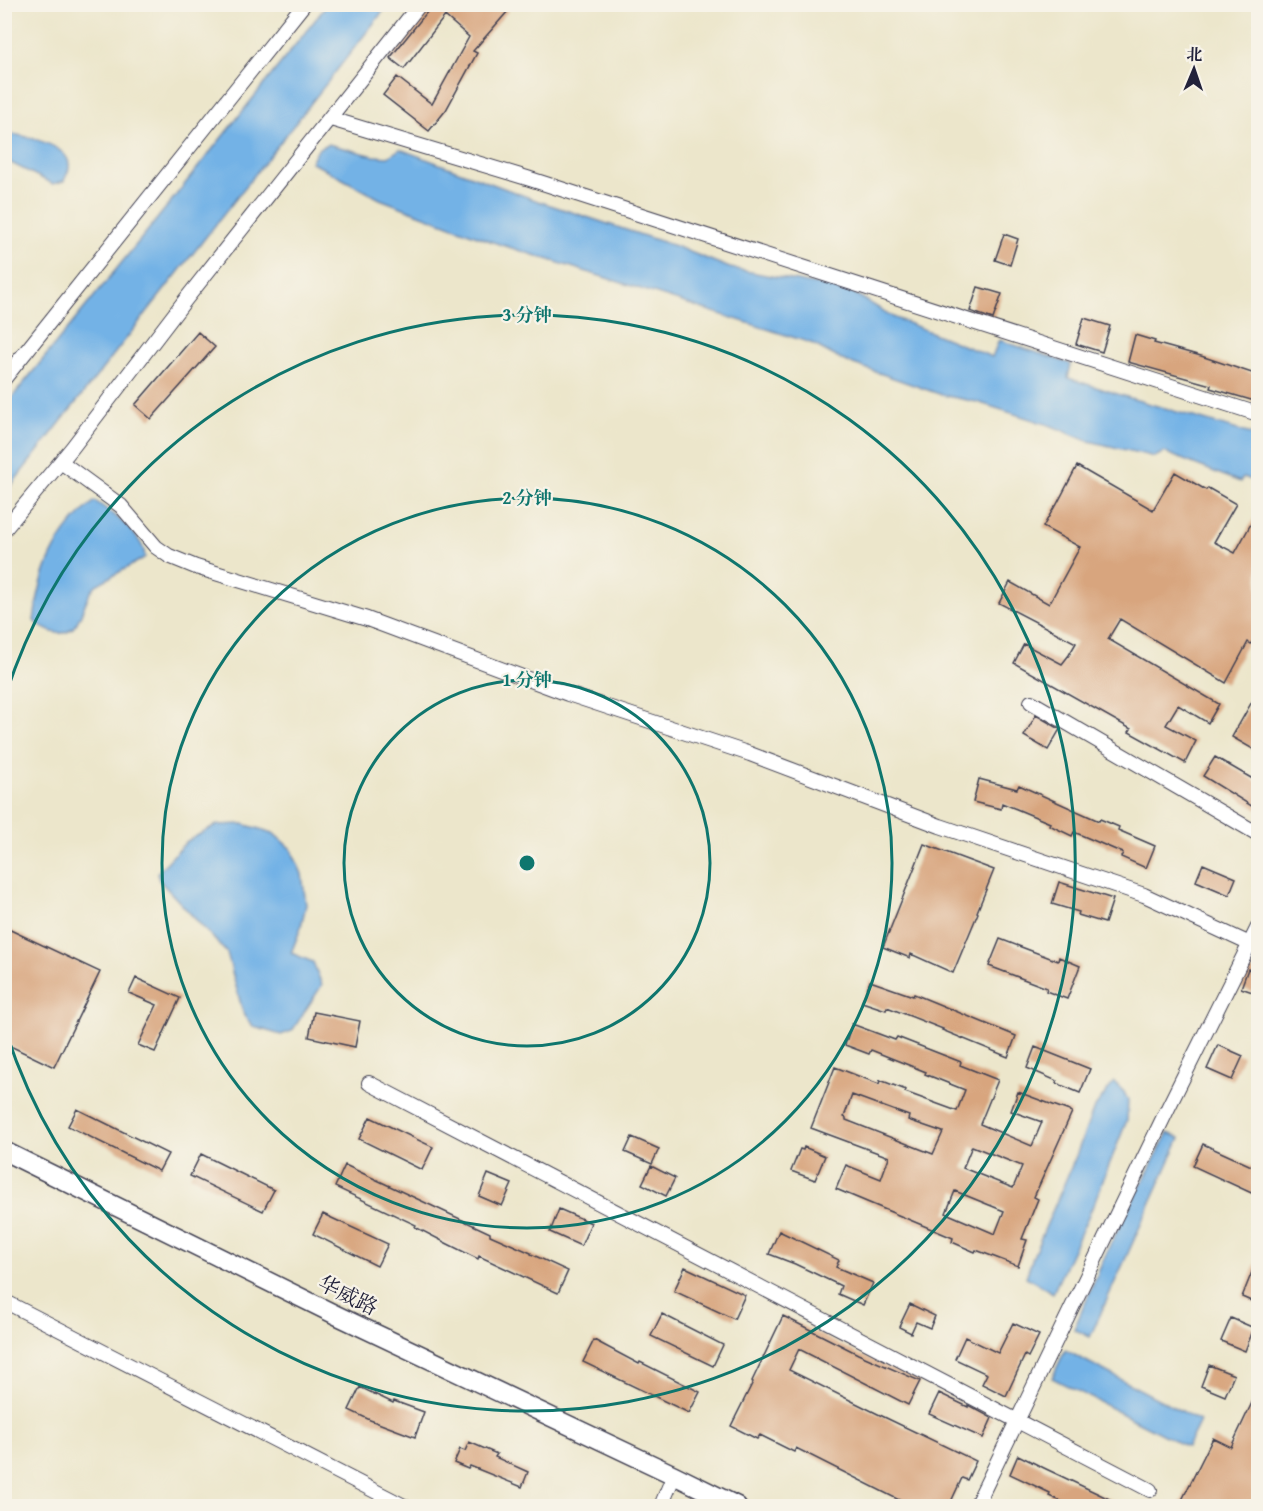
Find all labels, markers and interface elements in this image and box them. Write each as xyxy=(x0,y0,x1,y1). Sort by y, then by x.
north arrow xyxy=(1164,39,1224,99)
text: 北 xyxy=(1186,42,1203,66)
text: 3 分钟 xyxy=(502,301,552,328)
text: 2 分钟 xyxy=(502,484,552,511)
text: 1 分钟 xyxy=(502,666,552,693)
centre of rings xyxy=(517,853,537,873)
street label: 华威路 xyxy=(313,1267,383,1323)

